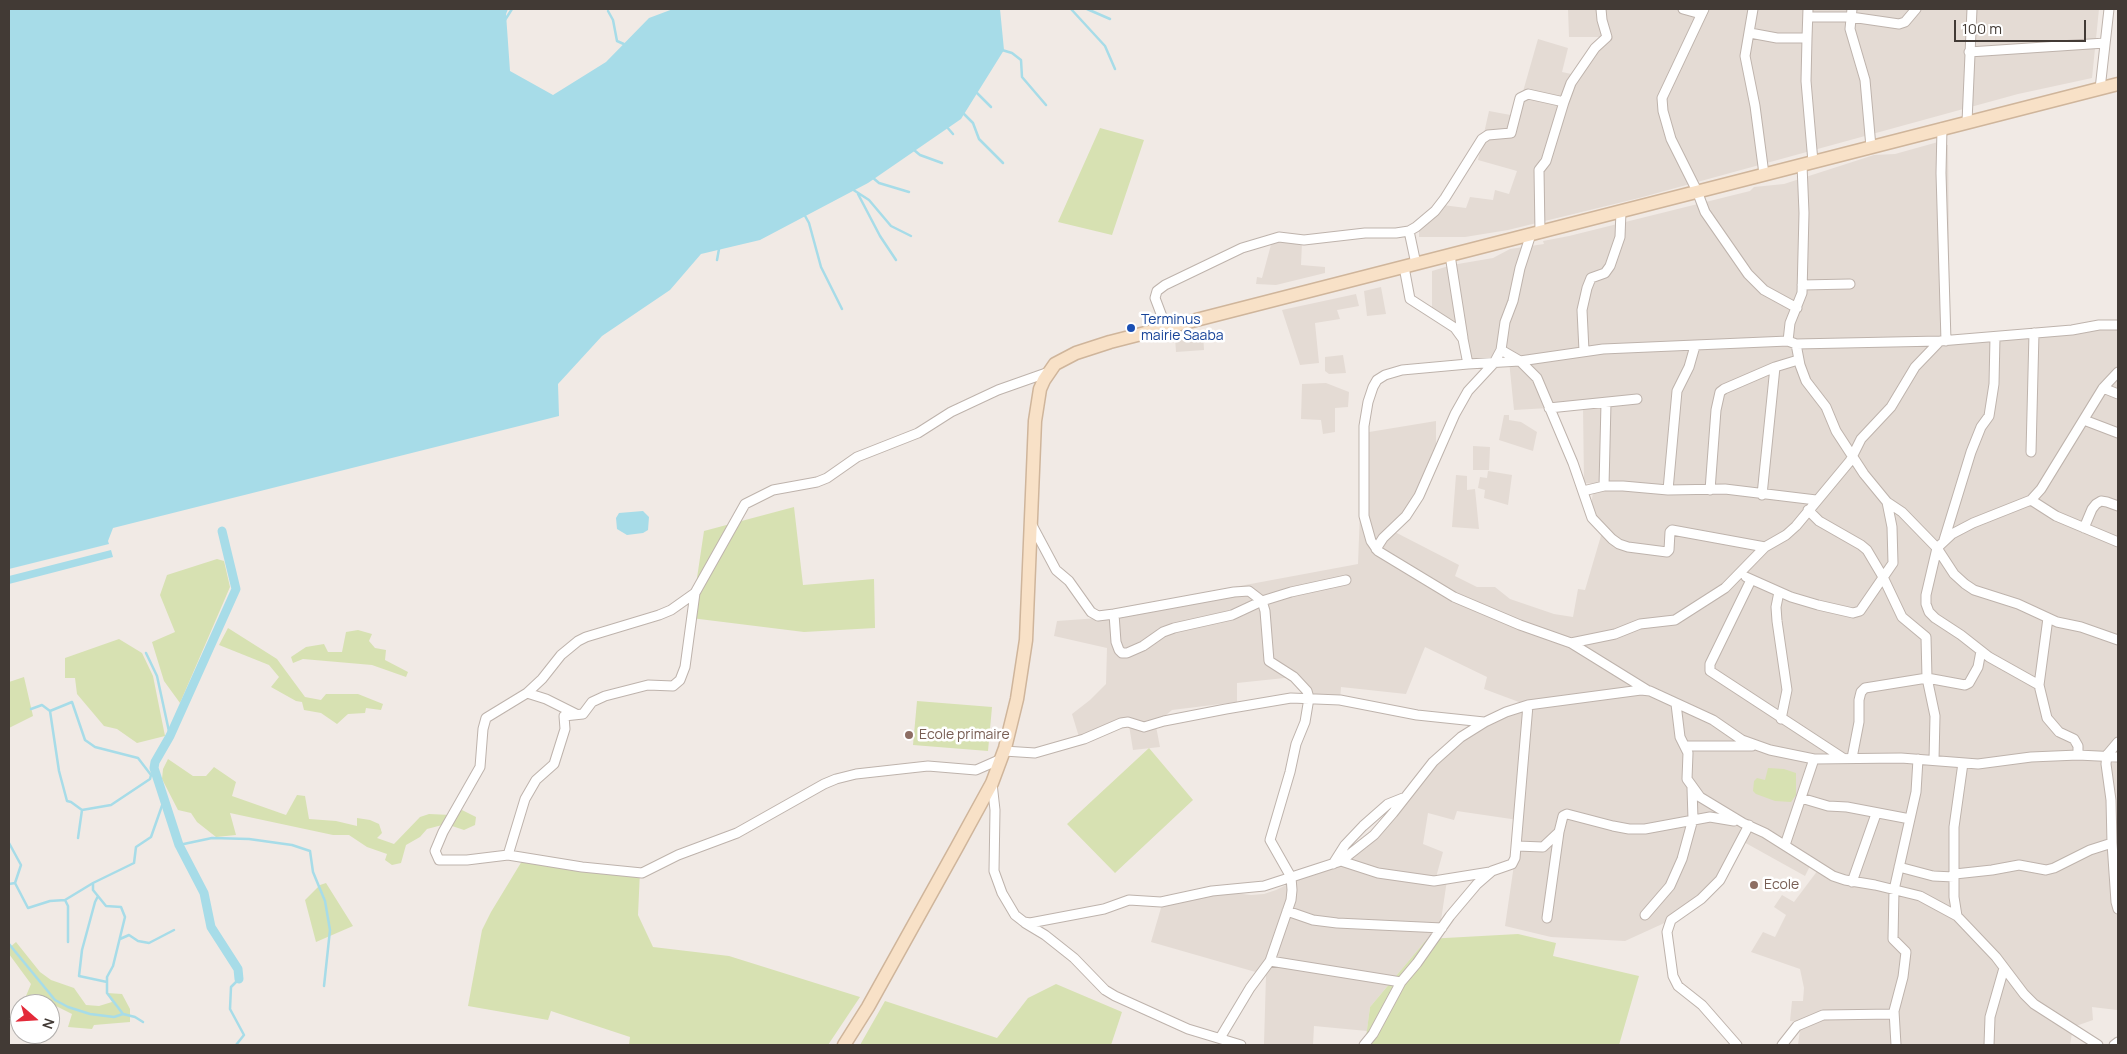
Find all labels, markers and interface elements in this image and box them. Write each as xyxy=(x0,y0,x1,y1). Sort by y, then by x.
scale bar xyxy=(1957,10,2090,42)
text: 100 m xyxy=(1962,18,2002,39)
place label: Terminus mairie Saaba xyxy=(1141,312,1223,344)
marker: Terminus mairie Saaba xyxy=(1125,322,1137,334)
place label: Ecole primaire xyxy=(919,727,1010,743)
marker: Ecole primaire xyxy=(903,729,915,741)
place label: Ecole xyxy=(1764,877,1799,893)
marker: Ecole xyxy=(1748,879,1760,891)
north arrow xyxy=(10,994,60,1044)
text: N xyxy=(38,1016,59,1032)

